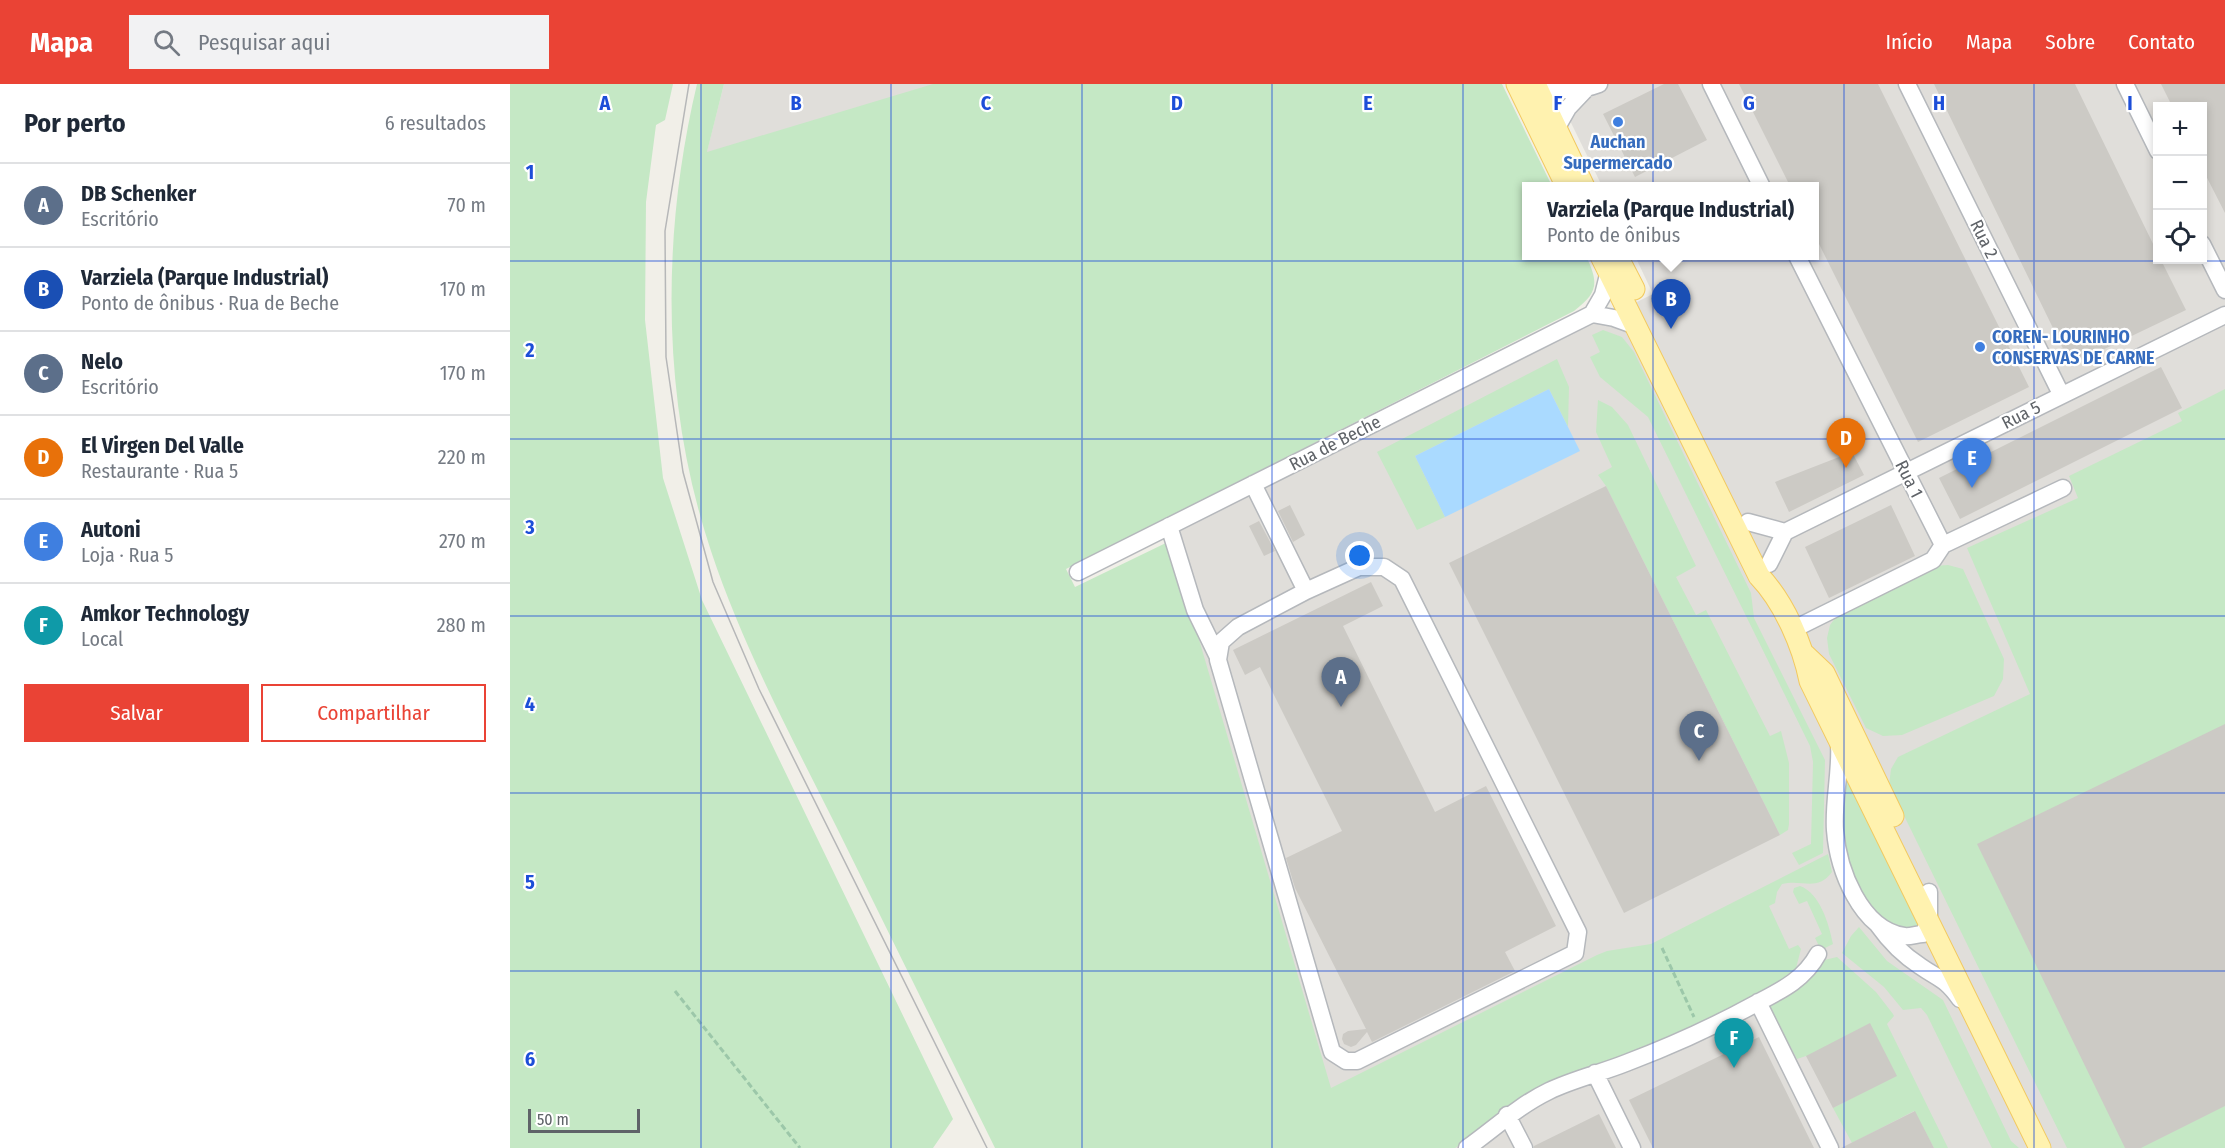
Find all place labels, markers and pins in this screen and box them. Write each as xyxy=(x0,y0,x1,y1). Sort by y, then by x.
marker: Auchan Supermercado xyxy=(1611,115,1625,129)
place label: Auchan Supermercado xyxy=(1563,131,1673,174)
pin: B xyxy=(1652,280,1690,329)
place label: COREN- LOURINHO CONSERVAS DE CARNE xyxy=(1992,326,2155,369)
marker: COREN- LOURINHO CONSERVAS DE CARNE xyxy=(1973,340,1987,354)
pin: D xyxy=(1826,418,1866,468)
pin: E xyxy=(1952,438,1992,488)
pin: A xyxy=(1322,658,1360,707)
pin: C xyxy=(1680,712,1718,761)
pin: F xyxy=(1714,1018,1754,1068)

